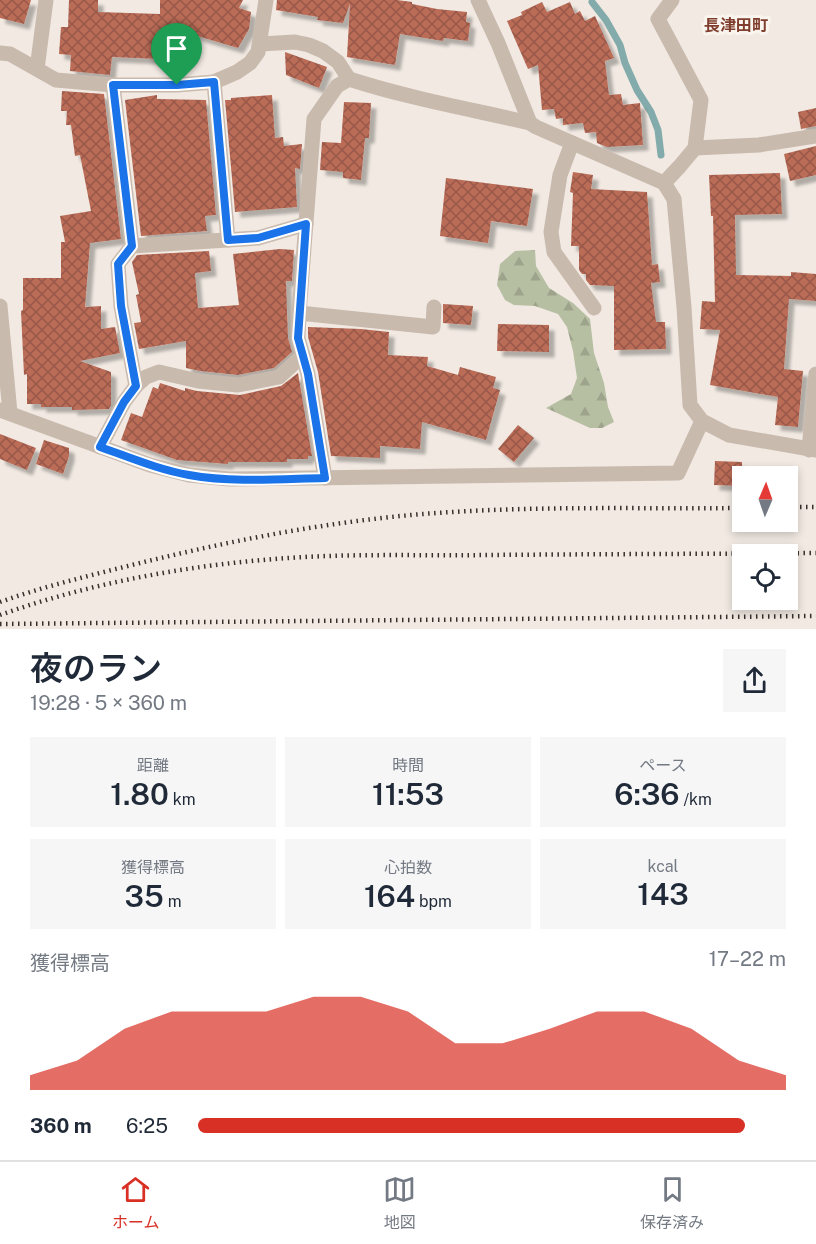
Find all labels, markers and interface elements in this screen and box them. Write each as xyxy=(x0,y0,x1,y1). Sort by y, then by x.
district label: 長津田町 xyxy=(704,16,768,35)
pin xyxy=(151,23,202,85)
icon: arrive xyxy=(160,32,193,65)
north arrow xyxy=(732,466,798,532)
map controls xyxy=(732,466,798,610)
button: locate xyxy=(732,544,798,610)
text: 夜のラン xyxy=(30,649,162,687)
button: share xyxy=(723,649,786,712)
text: 19:28 · 5 × 360 m xyxy=(30,691,187,715)
text: 距離 xyxy=(137,756,169,775)
text: 時間 xyxy=(392,756,424,775)
text: ペース xyxy=(639,756,687,775)
text: 1.80 xyxy=(110,776,169,812)
text: 11:53 xyxy=(372,776,444,812)
text: 6:36 xyxy=(614,776,680,812)
text: km xyxy=(169,790,196,809)
text: /km xyxy=(680,790,712,809)
text: kcal xyxy=(648,857,678,876)
text: 獲得標高 xyxy=(121,858,185,877)
text: 心拍数 xyxy=(384,858,432,877)
text: 143 xyxy=(637,876,689,912)
text: 35 xyxy=(125,878,164,914)
text: 164 xyxy=(364,878,415,914)
text: m xyxy=(164,892,181,911)
text: bpm xyxy=(415,892,452,911)
text: 17–22 m xyxy=(709,947,786,971)
text: 獲得標高 xyxy=(30,951,110,975)
text: 360 m xyxy=(30,1114,92,1138)
text: 6:25 xyxy=(126,1114,168,1138)
tab: ホーム xyxy=(112,1173,159,1233)
tab: 地図 xyxy=(383,1173,416,1233)
tab: 保存済み xyxy=(640,1173,704,1233)

